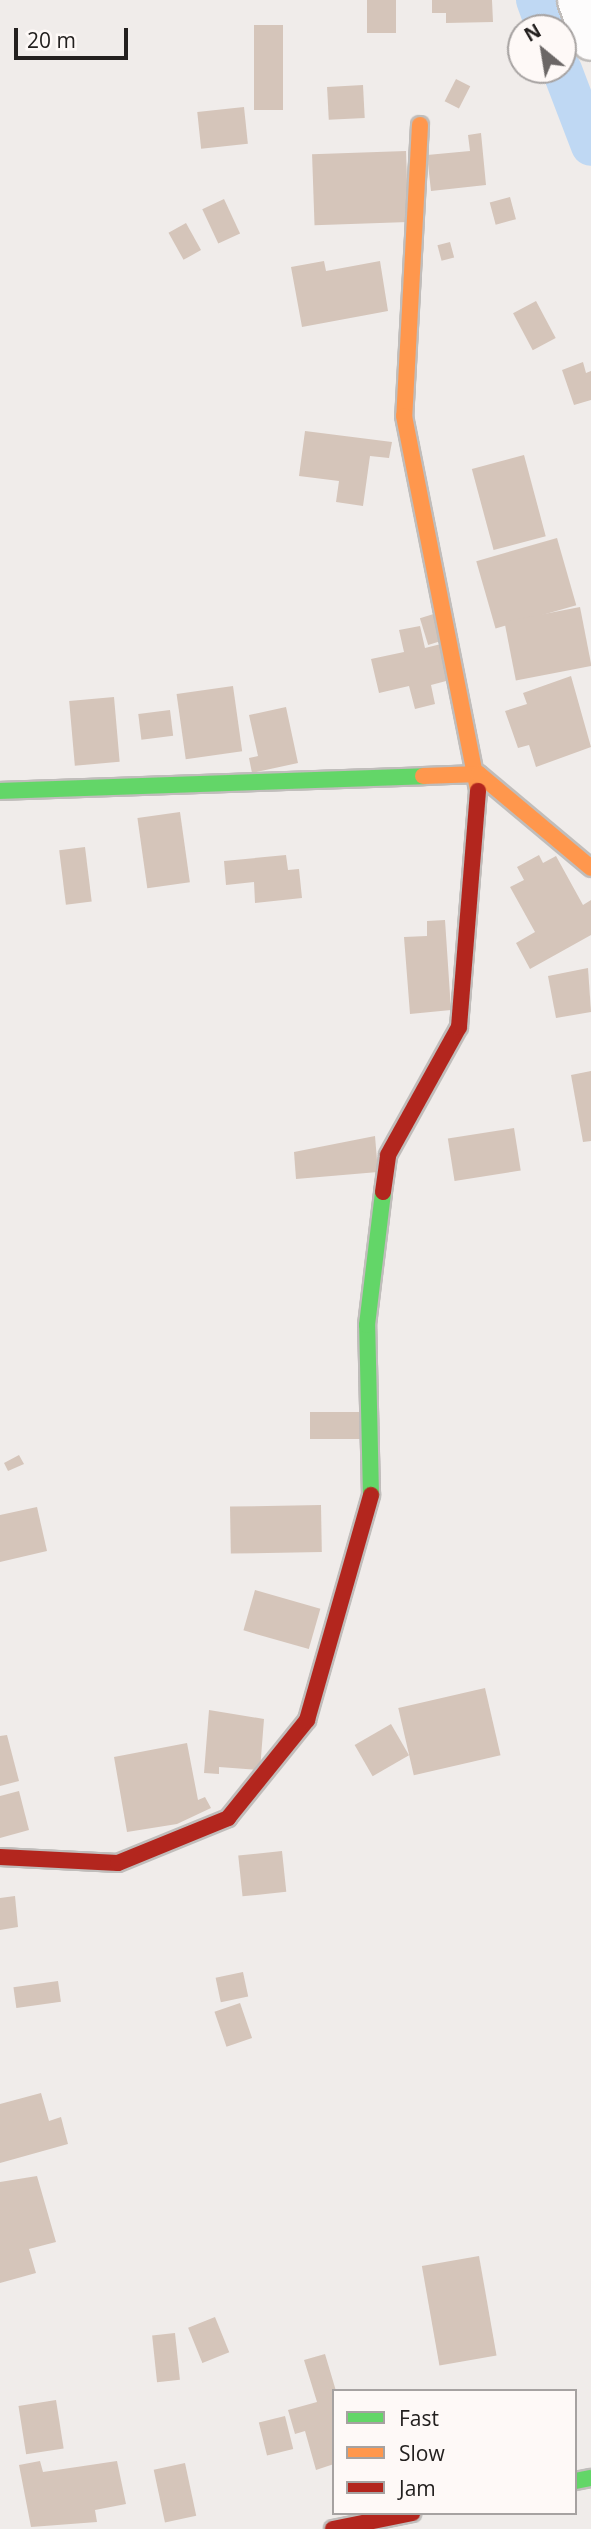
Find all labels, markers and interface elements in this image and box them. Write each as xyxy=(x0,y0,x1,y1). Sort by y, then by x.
scale bar xyxy=(18,14,131,58)
north arrow xyxy=(507,14,577,84)
text: N xyxy=(519,17,546,48)
text: 20 m xyxy=(27,26,76,54)
legend xyxy=(332,2389,577,2515)
text: Fast xyxy=(399,2404,439,2432)
text: Slow xyxy=(399,2439,445,2467)
text: Jam xyxy=(399,2474,436,2502)

